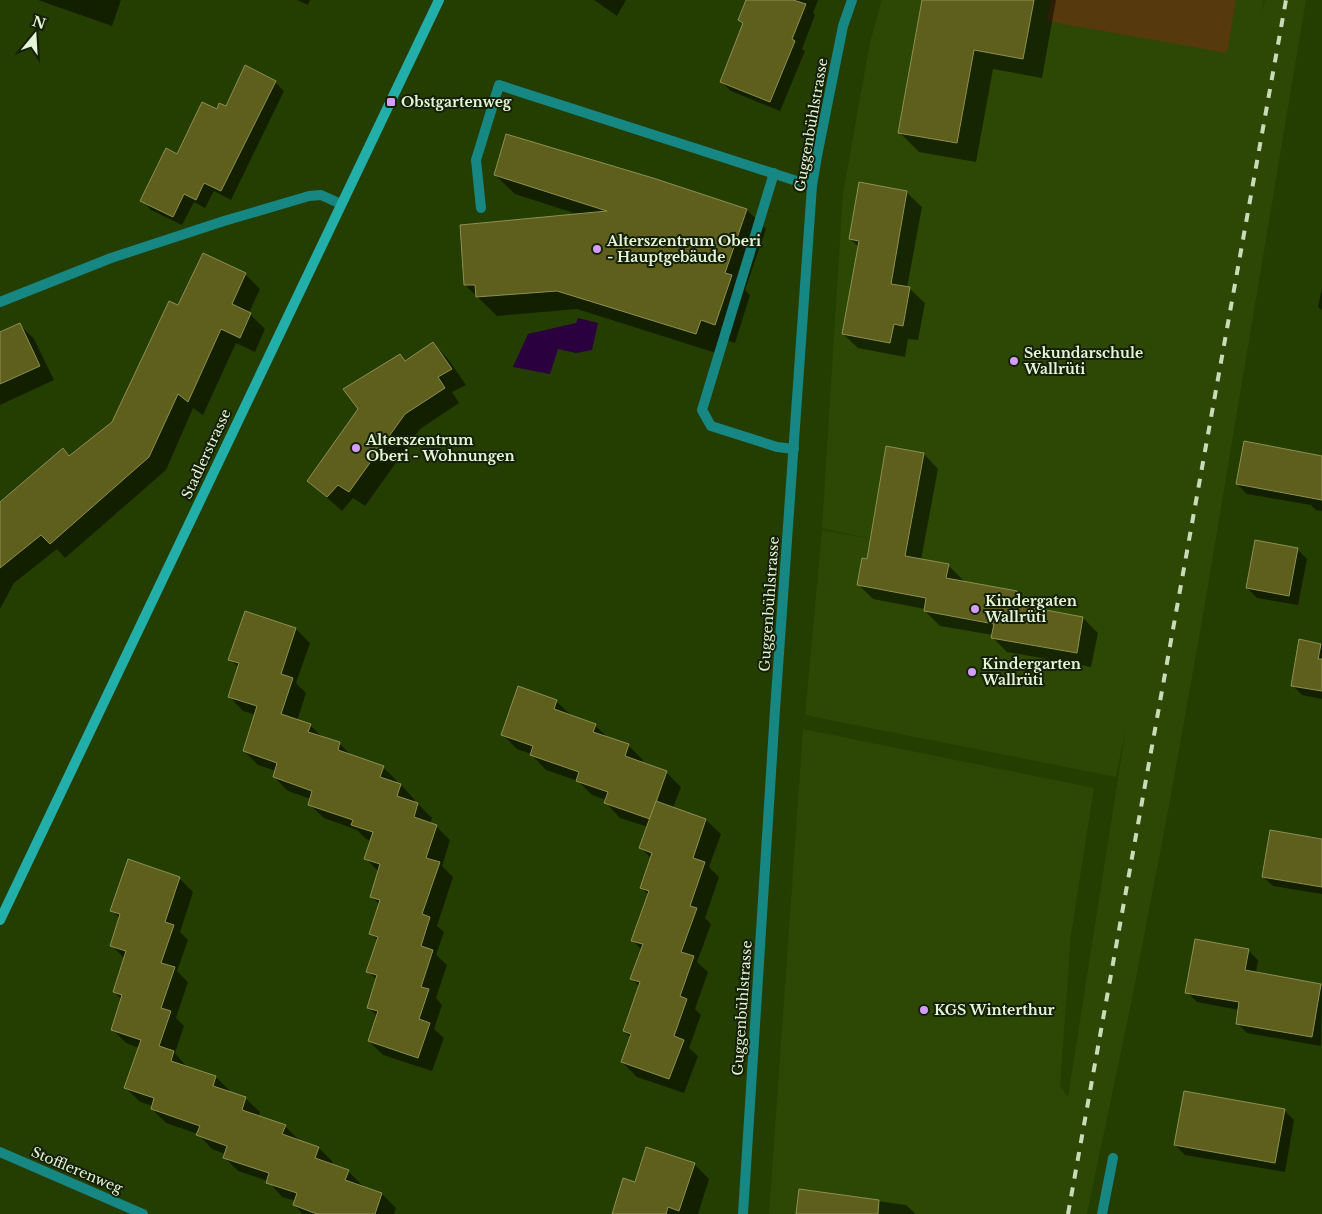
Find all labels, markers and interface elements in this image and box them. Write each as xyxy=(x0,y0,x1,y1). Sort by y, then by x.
north arrow xyxy=(10,10,60,60)
text: N xyxy=(30,12,48,33)
street label: Guggenbühlstrasse xyxy=(790,57,832,193)
place label: Obstgartenweg xyxy=(401,93,512,111)
marker: Obstgartenweg xyxy=(385,96,397,108)
place label: Alterszentrum Oberi - Hauptgebäude xyxy=(606,232,761,266)
marker: Alterszentrum Oberi - Hauptgebäude xyxy=(591,243,603,255)
place label: Sekundarschule Wallrüti xyxy=(1023,344,1143,378)
marker: Sekundarschule Wallrüti xyxy=(1008,355,1020,367)
street label: Stadlerstrasse xyxy=(177,406,235,502)
place label: Alterszentrum Oberi - Wohnungen xyxy=(365,431,515,465)
marker: Alterszentrum Oberi - Wohnungen xyxy=(350,442,362,454)
street label: Guggenbühlstrasse xyxy=(755,536,783,672)
place label: Kindergaten Wallrüti xyxy=(984,592,1077,626)
marker: Kindergaten Wallrüti xyxy=(969,603,981,615)
place label: Kindergarten Wallrüti xyxy=(981,655,1081,689)
marker: Kindergarten Wallrüti xyxy=(966,666,978,678)
street label: Guggenbühlstrasse xyxy=(728,940,756,1076)
place label: KGS Winterthur xyxy=(934,1001,1055,1019)
marker: KGS Winterthur xyxy=(918,1004,930,1016)
street label: Stofflerenweg xyxy=(29,1143,126,1198)

